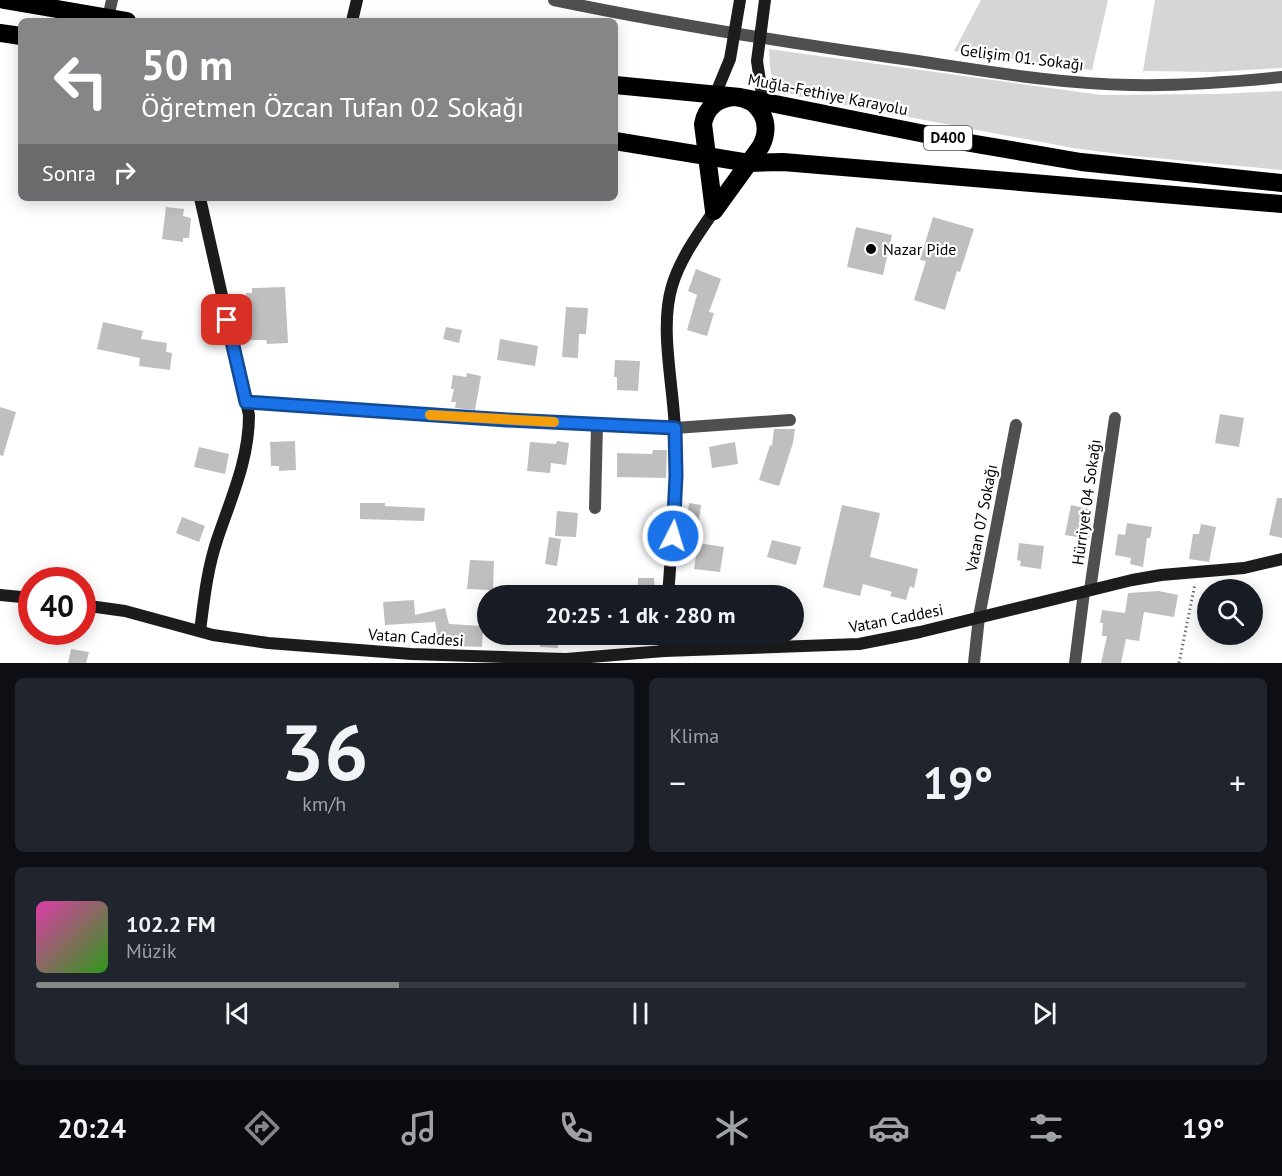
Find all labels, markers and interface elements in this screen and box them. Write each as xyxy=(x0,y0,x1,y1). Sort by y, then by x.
text: 50 m xyxy=(141,37,233,92)
street label: Gelişim 01. Sokağı xyxy=(959,39,1085,75)
icon: left xyxy=(42,42,120,120)
street label: Muğla-Fethiye Karayolu xyxy=(746,69,910,119)
text: Öğretmen Özcan Tufan 02 Sokağı xyxy=(141,90,524,124)
road number: D400 xyxy=(924,126,972,150)
icon: right xyxy=(108,156,141,189)
text: Sonra xyxy=(42,159,96,187)
place label: Nazar Pide xyxy=(883,239,956,259)
marker: Nazar Pide xyxy=(864,242,878,256)
pin xyxy=(201,294,252,345)
icon: arrive xyxy=(210,303,243,336)
street label: Hürriyet 04 Sokağı xyxy=(1067,438,1105,566)
street label: Vatan 07 Sokağı xyxy=(961,463,1001,574)
position arrow xyxy=(641,504,705,568)
speed limit sign: 40 xyxy=(18,567,96,645)
map controls xyxy=(1197,579,1263,645)
button: search xyxy=(1197,579,1263,645)
street label: Vatan Caddesi xyxy=(846,599,945,637)
text: 20:25 · 1 dk · 280 m xyxy=(546,601,735,629)
street label: Vatan Caddesi xyxy=(367,624,464,650)
text: 36 xyxy=(280,701,368,802)
text: Klima xyxy=(670,723,719,749)
text: 19° xyxy=(922,753,993,811)
text: − xyxy=(670,761,686,804)
text: + xyxy=(1229,761,1246,804)
text: km/h xyxy=(302,791,346,817)
text: 102.2 FM xyxy=(126,910,216,938)
text: Müzik xyxy=(126,938,176,964)
icon: previous xyxy=(221,997,254,1030)
icon: pause xyxy=(624,997,657,1030)
icon: next xyxy=(1028,997,1061,1030)
icon: directions xyxy=(241,1107,283,1149)
icon: music xyxy=(398,1107,440,1149)
icon: phone xyxy=(555,1107,597,1149)
icon: climate xyxy=(711,1107,753,1149)
icon: car xyxy=(868,1107,910,1149)
icon: filters xyxy=(1025,1107,1067,1149)
text: 20:24 xyxy=(57,1111,126,1145)
text: 19° xyxy=(1182,1111,1224,1145)

